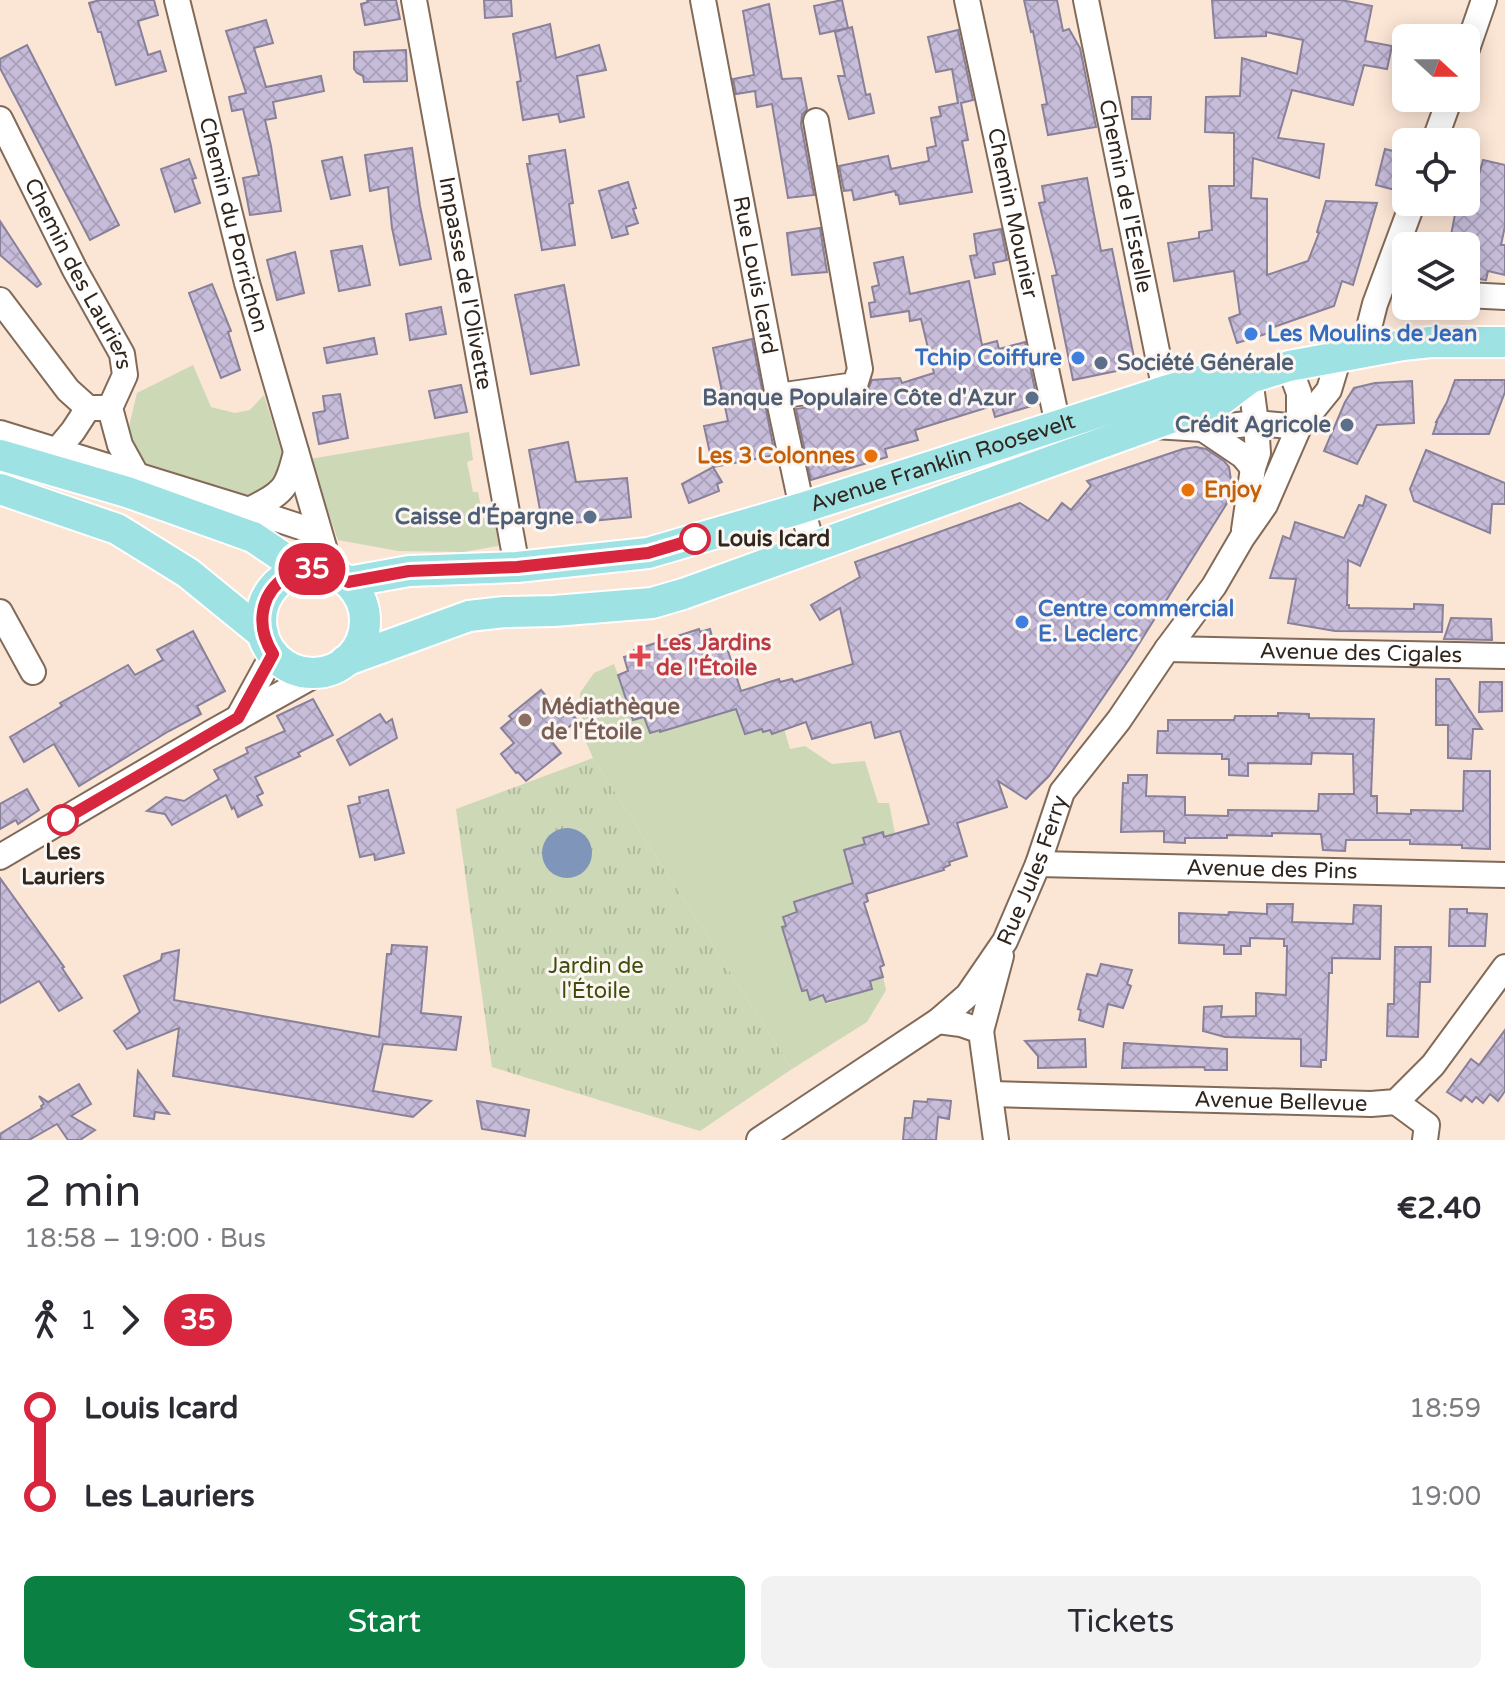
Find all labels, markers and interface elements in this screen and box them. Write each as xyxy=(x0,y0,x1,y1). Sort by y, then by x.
north arrow xyxy=(1392,24,1480,112)
map controls xyxy=(1392,24,1480,320)
street label: Chemin de l'Estelle xyxy=(1093,97,1158,295)
street label: Chemin du Porrichon xyxy=(194,115,274,336)
street label: Chemin Mounier xyxy=(982,126,1044,301)
button: locate xyxy=(1392,128,1480,216)
street label: Chemin des Lauriers xyxy=(19,174,137,371)
street label: Impasse de l'Olivette xyxy=(433,175,498,392)
street label: Rue Louis Icard xyxy=(727,194,783,356)
button: layers xyxy=(1392,232,1480,320)
place label: Les Moulins de Jean xyxy=(1267,321,1477,347)
marker: Les Moulins de Jean xyxy=(1242,325,1260,343)
place label: Tchip Coiffure xyxy=(914,345,1062,371)
marker: Tchip Coiffure xyxy=(1069,349,1087,367)
place label: Société Générale xyxy=(1117,350,1294,376)
marker: Société Générale xyxy=(1092,354,1110,372)
place label: Banque Populaire Côte d'Azur xyxy=(702,385,1017,411)
marker: Banque Populaire Côte d'Azur xyxy=(1023,389,1041,407)
street label: Avenue Franklin Roosevelt xyxy=(807,408,1078,518)
place label: Crédit Agricole xyxy=(1175,412,1331,438)
marker: Crédit Agricole xyxy=(1338,416,1356,434)
place label: Les 3 Colonnes xyxy=(697,443,855,469)
marker: Les 3 Colonnes xyxy=(862,447,880,465)
place label: Enjoy xyxy=(1204,477,1262,503)
marker: Enjoy xyxy=(1179,481,1197,499)
place label: Caisse d'Épargne xyxy=(395,503,574,530)
marker: Caisse d'Épargne xyxy=(581,508,599,526)
marker: Louis Icard xyxy=(680,524,710,554)
place label: Louis Icard xyxy=(717,526,830,552)
line badge: 35 xyxy=(276,543,348,595)
text: 35 xyxy=(294,552,330,586)
place label: Centre commercial E. Leclerc xyxy=(1038,596,1234,647)
marker: Centre commercial E. Leclerc xyxy=(1013,613,1031,631)
place label: Les Jardins de l'Étoile xyxy=(656,630,772,681)
street label: Avenue des Cigales xyxy=(1259,638,1463,668)
marker: Les Jardins de l'Étoile xyxy=(631,647,649,665)
place label: Médiathèque de l'Étoile xyxy=(541,694,680,745)
marker: Médiathèque de l'Étoile xyxy=(516,711,534,729)
street label: Rue Jules Ferry xyxy=(992,792,1073,949)
marker: Les Lauriers xyxy=(48,805,78,835)
place label: Les Lauriers xyxy=(21,839,105,890)
street label: Avenue des Pins xyxy=(1186,854,1358,885)
park label: Jardin de l'Étoile xyxy=(548,953,644,1004)
street label: Avenue Bellevue xyxy=(1194,1086,1368,1117)
text: 2 min xyxy=(24,1166,141,1219)
text: €2.40 xyxy=(1397,1190,1481,1227)
text: 18:58 – 19:00 · Bus xyxy=(24,1223,266,1254)
icon: walk xyxy=(24,1298,68,1342)
icon: forward xyxy=(108,1298,152,1342)
text: 35 xyxy=(180,1303,216,1337)
text: 1 xyxy=(80,1305,96,1336)
text: Louis Icard xyxy=(84,1390,238,1427)
text: 18:59 xyxy=(1409,1393,1481,1424)
text: Les Lauriers xyxy=(84,1478,255,1515)
text: 19:00 xyxy=(1409,1481,1481,1512)
button: Start xyxy=(24,1576,745,1668)
button: Tickets xyxy=(761,1576,1481,1668)

